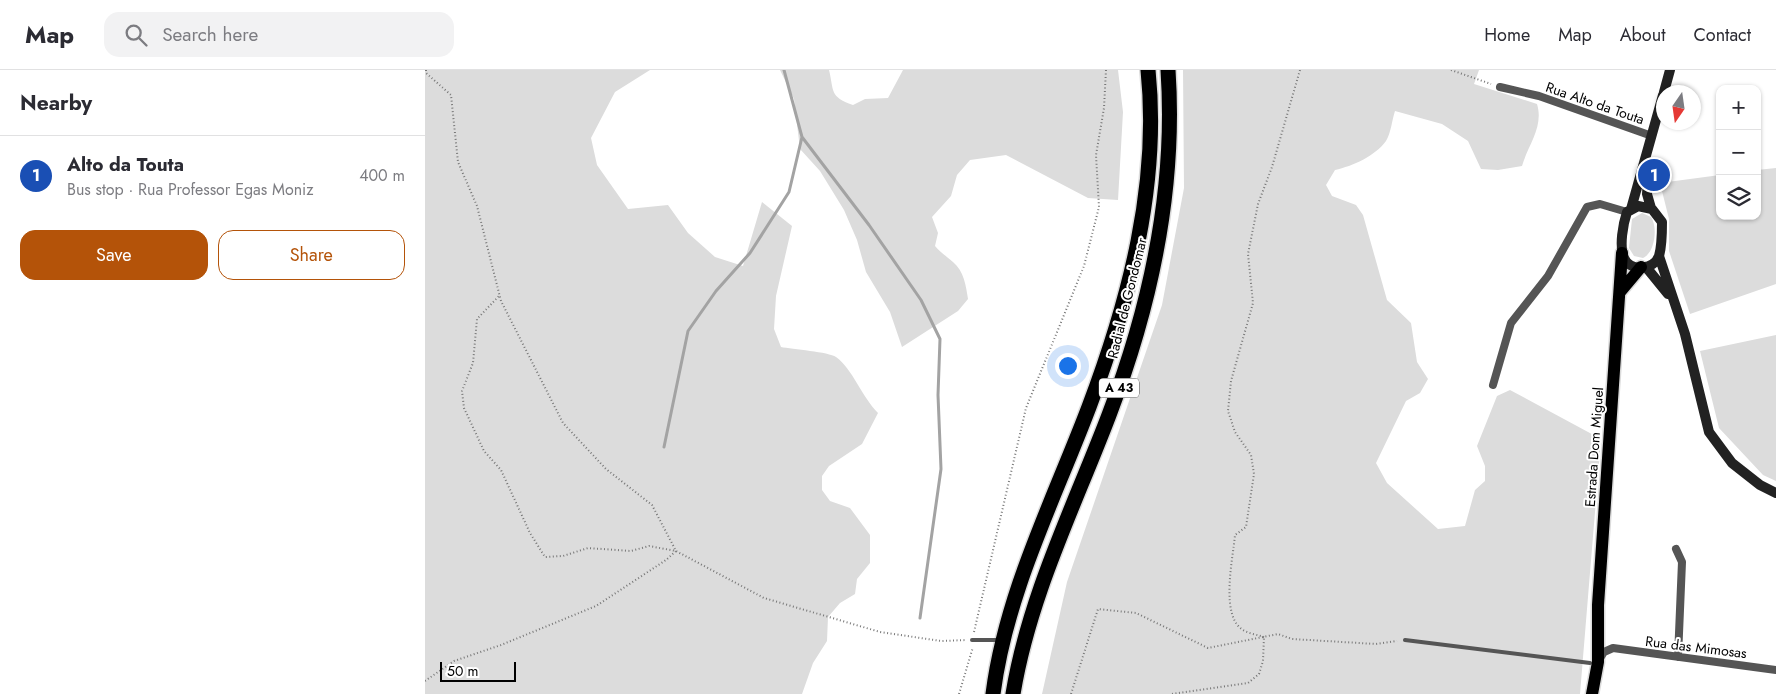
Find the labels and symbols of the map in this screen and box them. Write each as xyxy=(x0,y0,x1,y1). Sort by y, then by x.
street label: Rua Alto da Touta xyxy=(1543,77,1647,129)
north arrow xyxy=(1656,85,1701,130)
pin: 1 xyxy=(1638,156,1670,194)
street label: Radial de Gondomar xyxy=(1102,235,1152,360)
your location xyxy=(1055,353,1081,379)
road number: A 43 xyxy=(1099,378,1139,398)
street label: Estrada Dom Miguel xyxy=(1580,386,1608,508)
street label: Rua das Mimosas xyxy=(1644,631,1748,663)
scale bar xyxy=(440,659,516,682)

